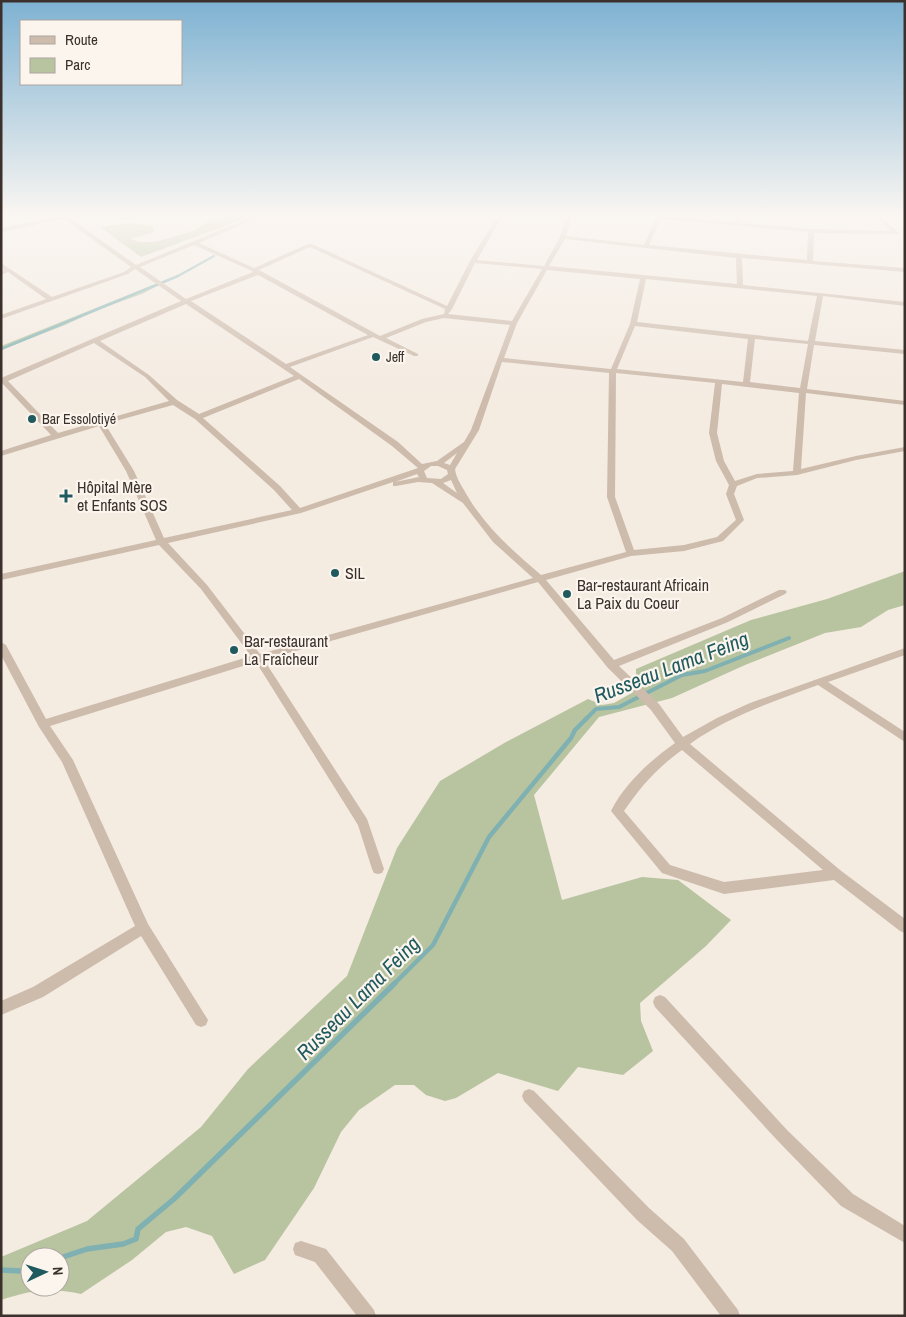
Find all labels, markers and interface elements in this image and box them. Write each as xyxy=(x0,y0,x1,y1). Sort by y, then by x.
legend xyxy=(20,20,182,85)
text: Route xyxy=(65,29,98,50)
text: Parc xyxy=(65,54,90,75)
place label: Jeff xyxy=(386,348,405,366)
marker: Jeff xyxy=(370,351,382,363)
place label: Bar Essolotiyé xyxy=(42,410,116,428)
marker: Bar Essolotiyé xyxy=(26,413,38,425)
place label: Hôpital Mère et Enfants SOS xyxy=(77,476,168,516)
marker: Hôpital Mère et Enfants SOS xyxy=(59,489,73,503)
place label: SIL xyxy=(345,562,365,584)
marker: SIL xyxy=(329,567,341,579)
place label: Bar-restaurant Africain La Paix du Coeur xyxy=(577,574,709,614)
marker: Bar-restaurant Africain La Paix du Coeur xyxy=(561,588,573,600)
water label: Russeau Lama Feing xyxy=(589,624,753,710)
place label: Bar-restaurant La Fraîcheur xyxy=(244,630,328,670)
marker: Bar-restaurant La Fraîcheur xyxy=(228,644,240,656)
water label: Russeau Lama Feing xyxy=(290,929,427,1066)
north arrow xyxy=(20,1247,70,1297)
text: N xyxy=(49,1266,67,1276)

